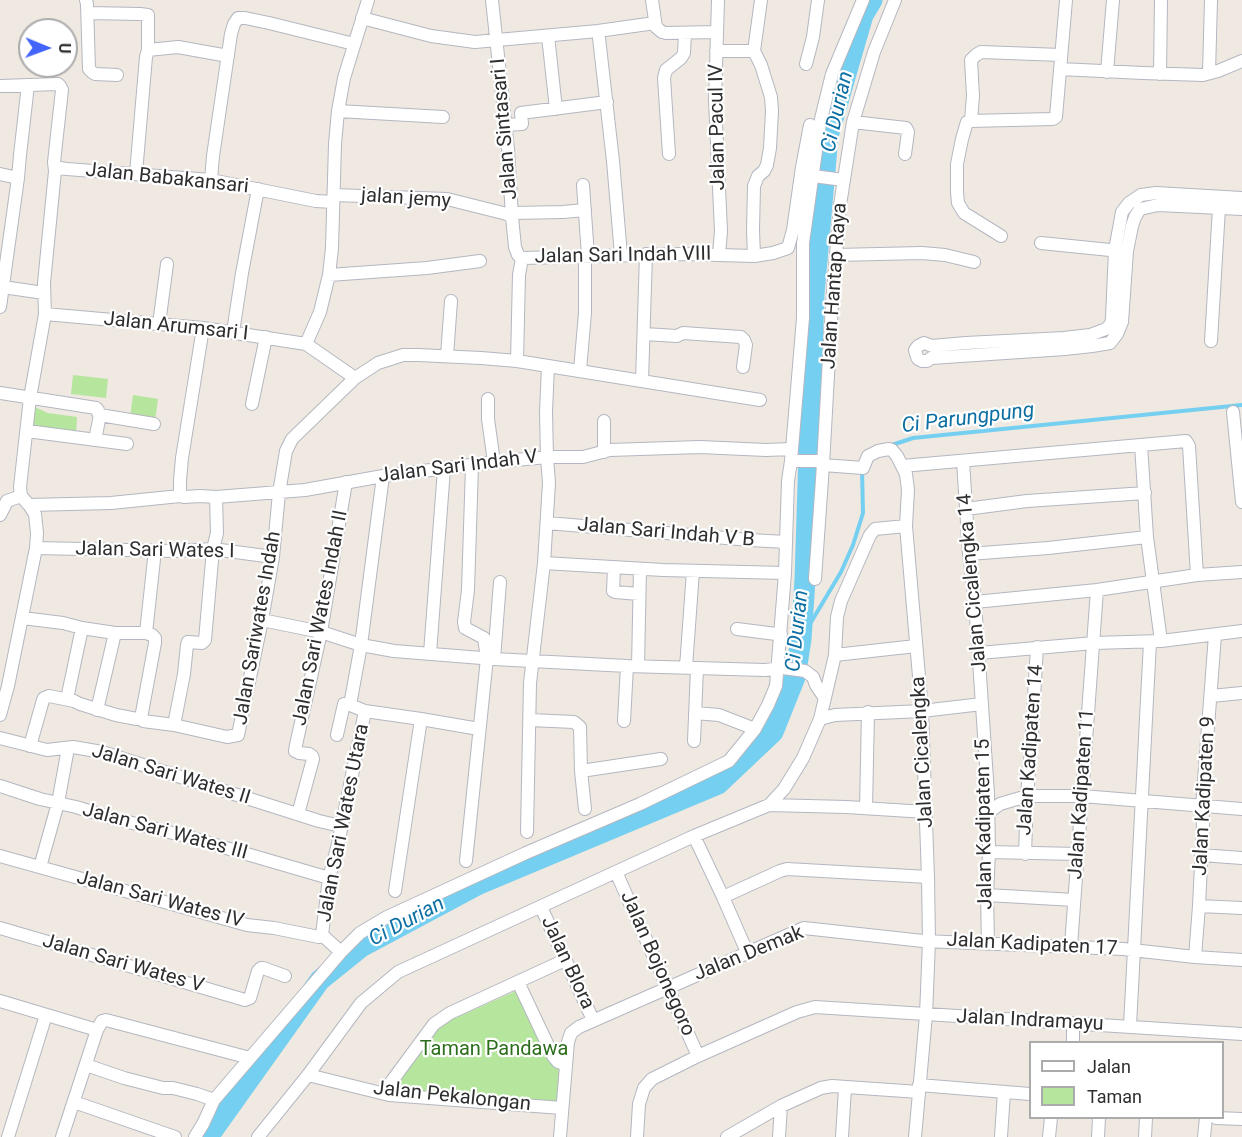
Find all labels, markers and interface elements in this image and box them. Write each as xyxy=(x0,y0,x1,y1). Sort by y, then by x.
north arrow xyxy=(18,18,78,78)
text: U xyxy=(55,43,74,54)
street label: Jalan Sintasari I xyxy=(487,57,523,201)
street label: Jalan Pacul IV xyxy=(705,64,731,190)
water label: Ci Durian xyxy=(816,69,860,155)
street label: Jalan Babakansari xyxy=(84,158,250,200)
street label: jalan jemy xyxy=(360,184,452,214)
street label: Jalan Hantap Raya xyxy=(817,202,853,370)
street label: Jalan Sari Indah VIII xyxy=(534,242,712,270)
street label: Jalan Arumsari I xyxy=(102,307,250,347)
water label: Ci Parungpung xyxy=(900,398,1036,440)
street label: Jalan Sari Indah V xyxy=(377,445,539,489)
street label: Jalan Cicalengka 14 xyxy=(953,493,993,673)
street label: Jalan Sari Wates Indah II xyxy=(288,508,354,728)
street label: Jalan Sari Indah V B xyxy=(576,513,756,553)
street label: Jalan Sariwates Indah xyxy=(229,529,287,727)
street label: Jalan Sari Wates I xyxy=(75,538,235,564)
water label: Ci Durian xyxy=(781,589,815,673)
street label: Jalan Kadipaten 14 xyxy=(1013,664,1049,836)
street label: Jalan Cicalengka xyxy=(907,676,939,828)
street label: Jalan Kadipaten 11 xyxy=(1064,708,1100,880)
street label: Jalan Kadipaten 9 xyxy=(1189,716,1221,876)
street label: Jalan Sari Wates Utara xyxy=(313,722,375,924)
street label: Jalan Kadipaten 15 xyxy=(972,738,998,910)
street label: Jalan Sari Wates II xyxy=(89,739,253,811)
street label: Jalan Sari Wates III xyxy=(80,798,250,866)
street label: Jalan Sari Wates IV xyxy=(74,866,246,934)
street label: Jalan Bojonegoro xyxy=(614,888,700,1040)
water label: Ci Durian xyxy=(365,892,449,952)
street label: Jalan Blora xyxy=(535,913,599,1013)
street label: Jalan Demak xyxy=(691,921,807,987)
street label: Jalan Kadipaten 17 xyxy=(946,929,1118,961)
street label: Jalan Sari Wates V xyxy=(40,930,206,998)
street label: Jalan Indramayu xyxy=(956,1005,1104,1037)
park label: Taman Pandawa xyxy=(420,1038,568,1062)
legend xyxy=(1029,1041,1224,1119)
text: Jalan xyxy=(1087,1056,1131,1077)
street label: Jalan Pekalongan xyxy=(372,1077,532,1117)
text: Taman xyxy=(1087,1086,1142,1107)

